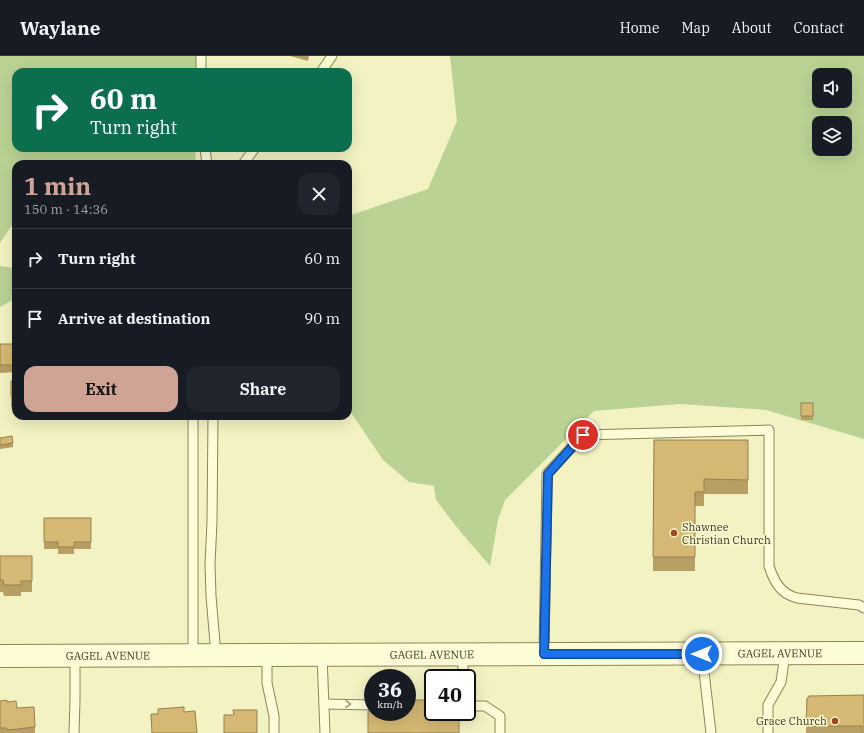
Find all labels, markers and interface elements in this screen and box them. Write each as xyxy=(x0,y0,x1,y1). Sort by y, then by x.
text: Waylane xyxy=(20,16,101,40)
text: Home xyxy=(620,19,659,37)
text: Map xyxy=(681,19,710,37)
text: About xyxy=(732,19,771,37)
text: Contact xyxy=(793,19,844,37)
map controls xyxy=(812,68,852,156)
button: sound xyxy=(812,68,852,108)
text: 60 m xyxy=(90,80,157,117)
icon: right xyxy=(24,84,76,136)
text: Turn right xyxy=(90,116,177,139)
button: layers xyxy=(812,116,852,156)
text: 1 min xyxy=(24,170,91,202)
button: close xyxy=(298,173,340,215)
text: 150 m · 14:36 xyxy=(24,201,108,218)
icon: right xyxy=(24,248,46,270)
text: Turn right xyxy=(58,249,136,268)
text: 60 m xyxy=(304,249,340,268)
icon: arrive xyxy=(24,308,46,330)
text: Arrive at destination xyxy=(58,309,210,328)
text: 90 m xyxy=(304,309,340,328)
button: Exit xyxy=(24,366,178,412)
button: Share xyxy=(186,366,340,412)
pin xyxy=(566,418,600,452)
icon: arrive xyxy=(572,424,594,446)
place label: Shawnee Christian Church xyxy=(682,520,771,547)
marker: Shawnee Christian Church xyxy=(669,528,679,538)
position arrow xyxy=(681,633,723,675)
street label: GAGEL AVENUE xyxy=(738,646,822,660)
street label: GAGEL AVENUE xyxy=(390,647,474,662)
street label: GAGEL AVENUE xyxy=(66,648,150,663)
speed limit sign: 40 xyxy=(424,669,476,721)
text: 36 xyxy=(378,676,402,703)
text: km/h xyxy=(377,698,403,711)
one-way arrow xyxy=(345,700,351,709)
place label: Grace Church xyxy=(756,714,827,728)
marker: Grace Church xyxy=(830,716,840,726)

